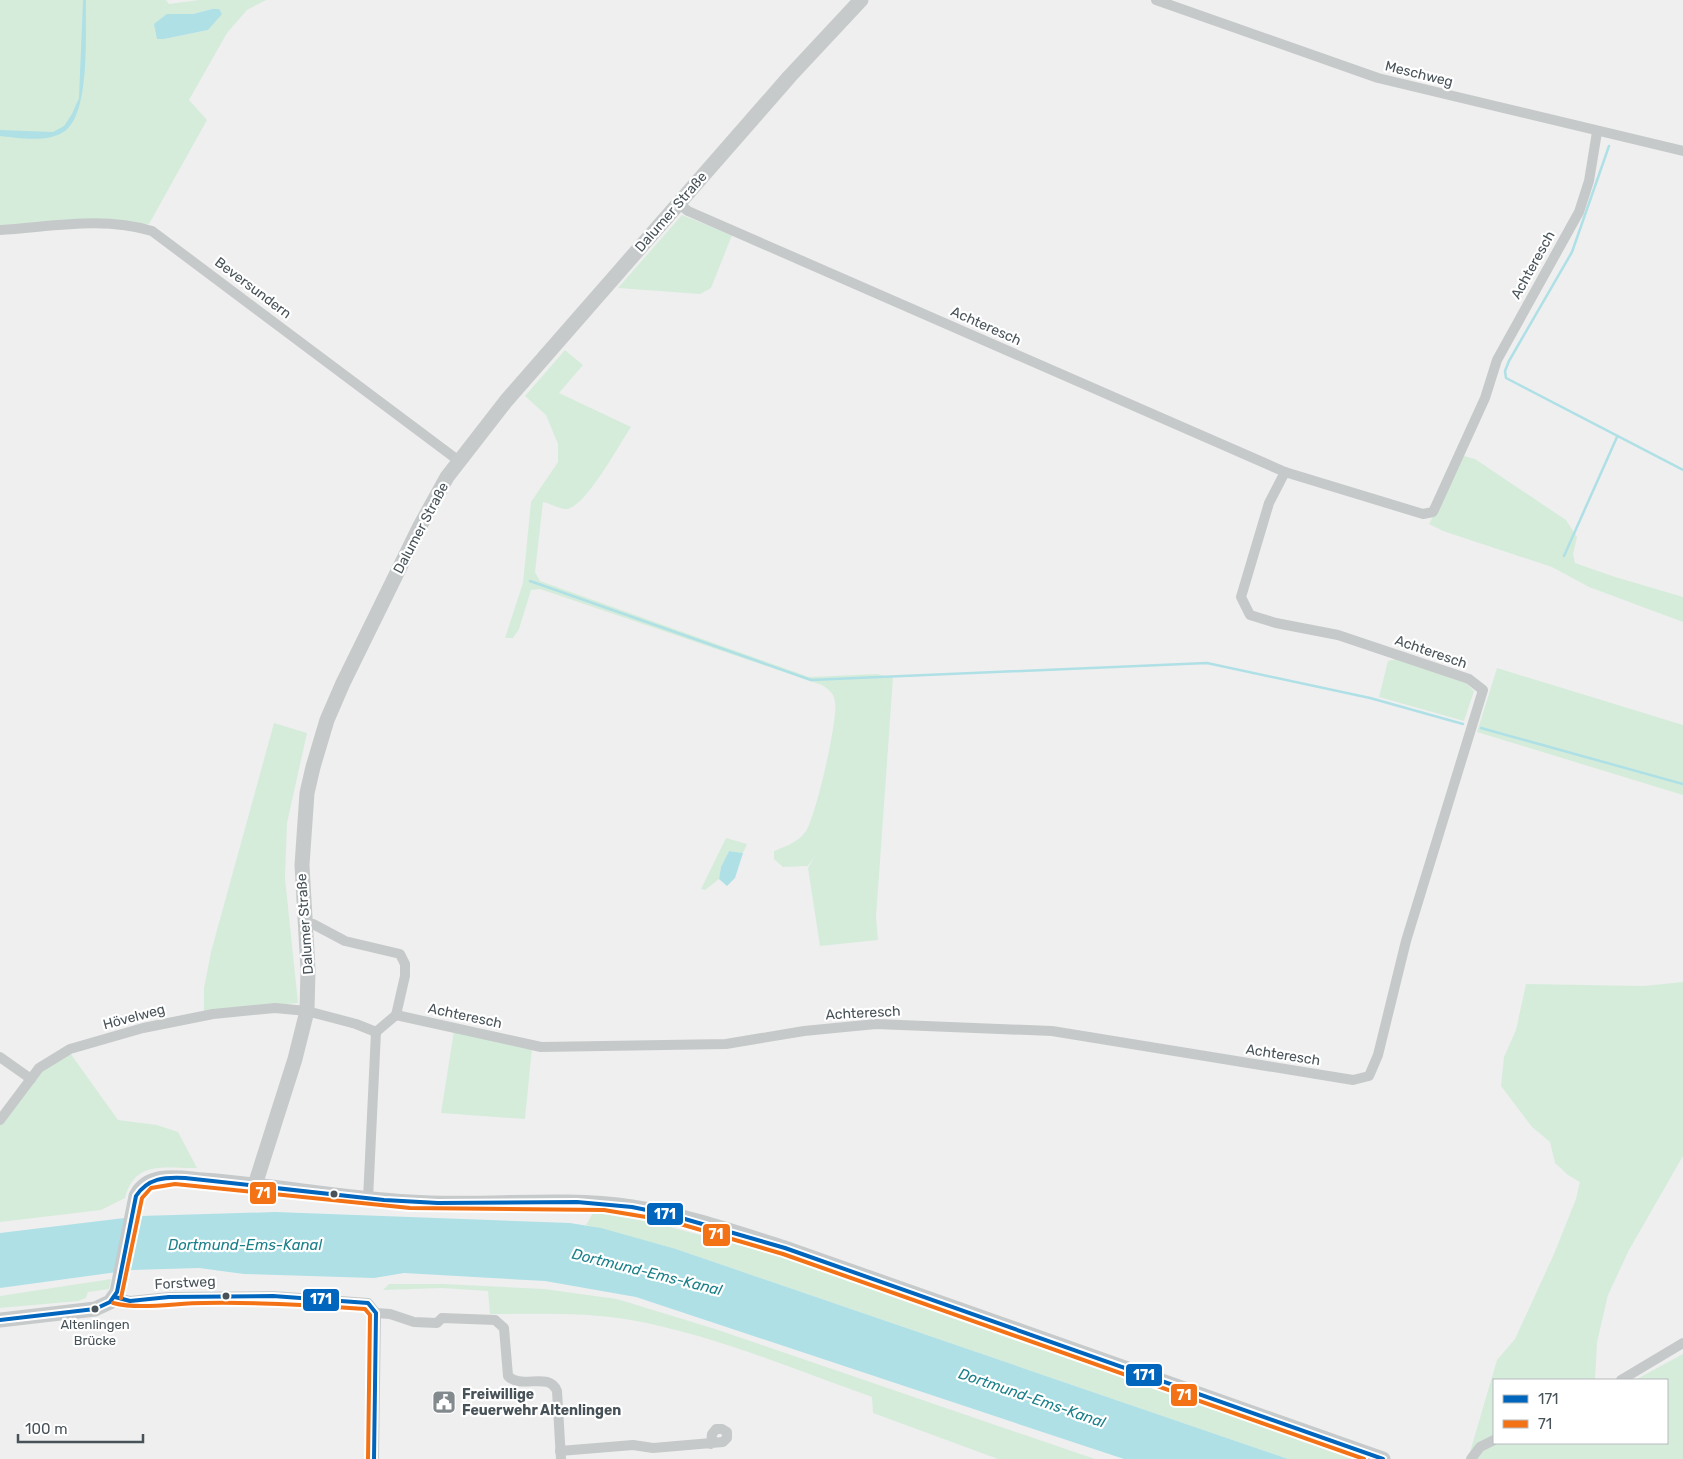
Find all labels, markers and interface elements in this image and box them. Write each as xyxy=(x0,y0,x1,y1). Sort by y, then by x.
street label: Meschweg xyxy=(1383,57,1455,91)
street label: Dalumer Straße xyxy=(631,168,711,256)
street label: Achteresch xyxy=(1507,228,1559,302)
street label: Beversundern xyxy=(211,254,295,322)
street label: Achteresch xyxy=(948,303,1024,349)
street label: Dalumer Straße xyxy=(390,479,452,577)
street label: Achteresch xyxy=(1393,632,1469,672)
street label: Dalumer Straße xyxy=(293,873,317,975)
street label: Achteresch xyxy=(426,1000,504,1032)
street label: Hövelweg xyxy=(101,1001,167,1033)
street label: Achteresch xyxy=(825,1003,901,1023)
street label: Achteresch xyxy=(1245,1041,1321,1069)
line badge: 71 xyxy=(249,1181,277,1205)
text: 71 xyxy=(256,1185,271,1202)
unlabelled marker xyxy=(329,1189,339,1199)
line badge: 171 xyxy=(646,1202,684,1226)
text: 171 xyxy=(654,1206,676,1223)
line badge: 71 xyxy=(702,1223,731,1247)
text: 71 xyxy=(709,1226,724,1243)
water label: Dortmund-Ems-Kanal xyxy=(168,1236,322,1254)
water label: Dortmund-Ems-Kanal xyxy=(570,1245,724,1299)
street label: Forstweg xyxy=(154,1273,216,1293)
line badge: 171 xyxy=(302,1288,340,1312)
unlabelled marker xyxy=(221,1291,231,1301)
text: 171 xyxy=(310,1291,332,1308)
marker: Altenlingen Brücke xyxy=(90,1304,100,1314)
place label: Altenlingen Brücke xyxy=(60,1317,130,1348)
line badge: 171 xyxy=(1125,1363,1163,1387)
water label: Dortmund-Ems-Kanal xyxy=(956,1364,1108,1432)
text: 171 xyxy=(1133,1367,1155,1384)
legend xyxy=(1493,1379,1668,1444)
line badge: 71 xyxy=(1170,1383,1198,1407)
place label: Freiwillige Feuerwehr Altenlingen xyxy=(462,1386,621,1419)
text: 71 xyxy=(1177,1387,1192,1404)
public building icon: Freiwillige Feuerwehr Altenlingen xyxy=(431,1389,457,1415)
text: 171 xyxy=(1538,1390,1559,1408)
scale bar xyxy=(18,1412,142,1444)
text: 71 xyxy=(1538,1415,1552,1433)
text: 100 m xyxy=(25,1420,67,1438)

